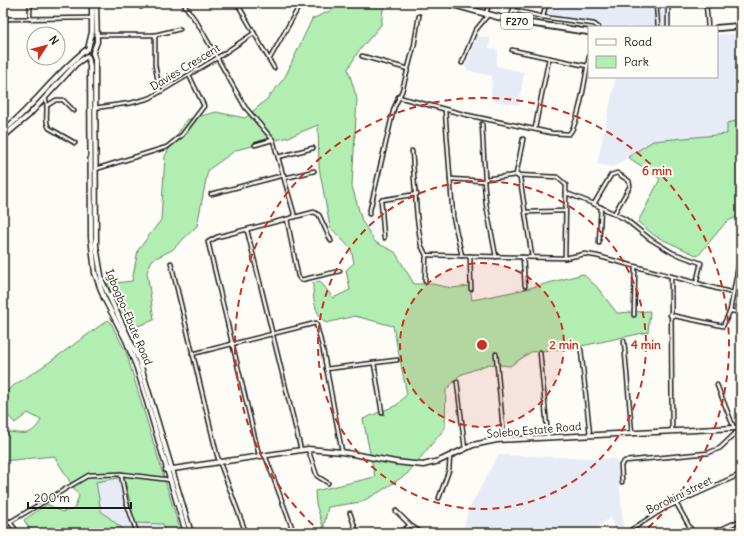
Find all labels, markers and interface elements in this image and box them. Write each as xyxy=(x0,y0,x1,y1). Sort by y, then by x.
road number: F270 xyxy=(501,13,533,29)
north arrow xyxy=(26,26,66,66)
legend xyxy=(588,26,718,78)
text: N xyxy=(46,33,62,47)
text: Road xyxy=(624,34,652,49)
street label: Davies Crescent xyxy=(148,41,223,93)
text: Park xyxy=(624,54,649,69)
text: 6 min xyxy=(642,163,672,178)
street label: Igbogbo-Ebute Road xyxy=(102,267,156,368)
text: 2 min xyxy=(549,337,579,352)
text: 4 min xyxy=(631,337,661,352)
centre of rings xyxy=(475,338,489,352)
street label: Solebo Estate Road xyxy=(486,419,582,441)
street label: Borokini street xyxy=(644,473,715,517)
scale bar xyxy=(28,484,131,510)
text: 200 m xyxy=(34,490,70,505)

